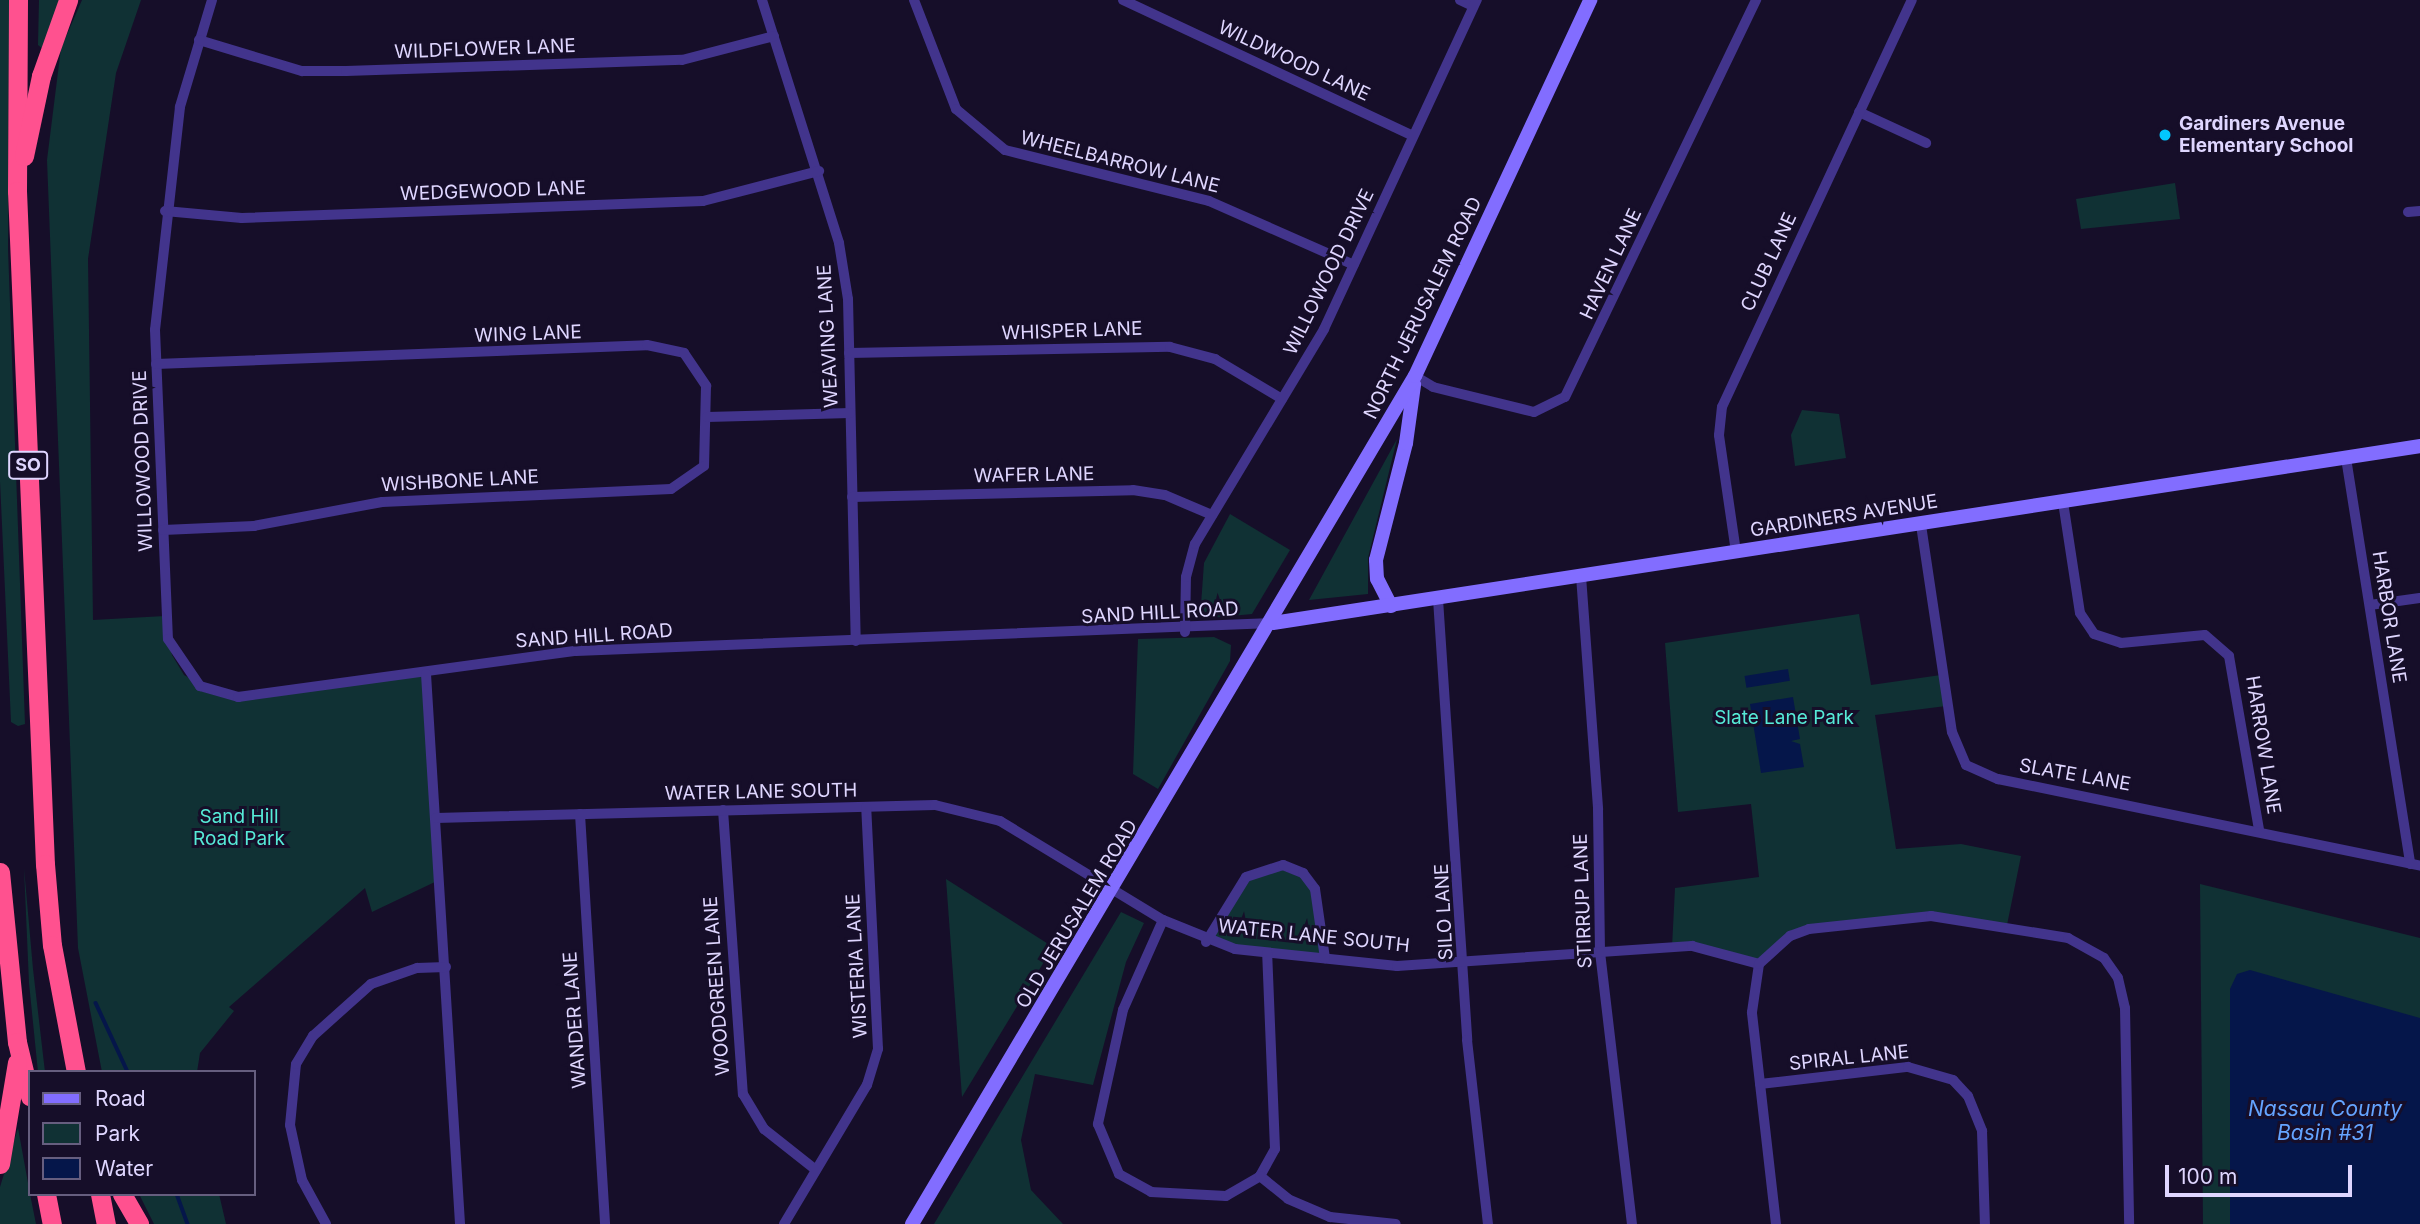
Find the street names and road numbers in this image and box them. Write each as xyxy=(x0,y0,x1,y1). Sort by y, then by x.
street label: WILDWOOD LANE xyxy=(1215,16,1373,106)
street label: WILDFLOWER LANE xyxy=(394,34,576,64)
street label: WHEELBARROW LANE xyxy=(1018,126,1222,198)
street label: WEDGEWOOD LANE xyxy=(400,176,586,206)
street label: WILLOWOOD DRIVE xyxy=(1279,185,1379,359)
street label: NORTH JERUSALEM ROAD xyxy=(1359,193,1487,423)
street label: HAVEN LANE xyxy=(1575,205,1647,323)
street label: CLUB LANE xyxy=(1736,209,1802,315)
street label: WEAVING LANE xyxy=(813,264,843,408)
street label: WHISPER LANE xyxy=(1001,317,1143,345)
street label: WING LANE xyxy=(474,321,582,347)
street label: WILLOWOOD DRIVE xyxy=(128,370,158,552)
road number: SO xyxy=(7,450,49,480)
street label: WAFER LANE xyxy=(974,463,1094,487)
street label: WISHBONE LANE xyxy=(381,465,539,497)
street label: GARDINERS AVENUE xyxy=(1749,490,1939,542)
street label: HARBOR LANE xyxy=(2367,549,2411,685)
street label: SAND HILL ROAD xyxy=(1081,597,1239,629)
street label: SAND HILL ROAD xyxy=(515,619,673,653)
street label: HARROW LANE xyxy=(2241,674,2285,816)
street label: SLATE LANE xyxy=(2017,754,2133,796)
street label: WATER LANE SOUTH xyxy=(665,779,857,805)
street label: OLD JERUSALEM ROAD xyxy=(1012,816,1142,1012)
street label: STIRRUP LANE xyxy=(1569,833,1597,969)
street label: SILO LANE xyxy=(1430,863,1458,961)
street label: WISTERIA LANE xyxy=(842,893,872,1039)
street label: WOODGREEN LANE xyxy=(699,895,735,1077)
street label: WATER LANE SOUTH xyxy=(1217,915,1411,957)
street label: WANDER LANE xyxy=(559,951,591,1089)
street label: SPIRAL LANE xyxy=(1788,1040,1910,1076)

